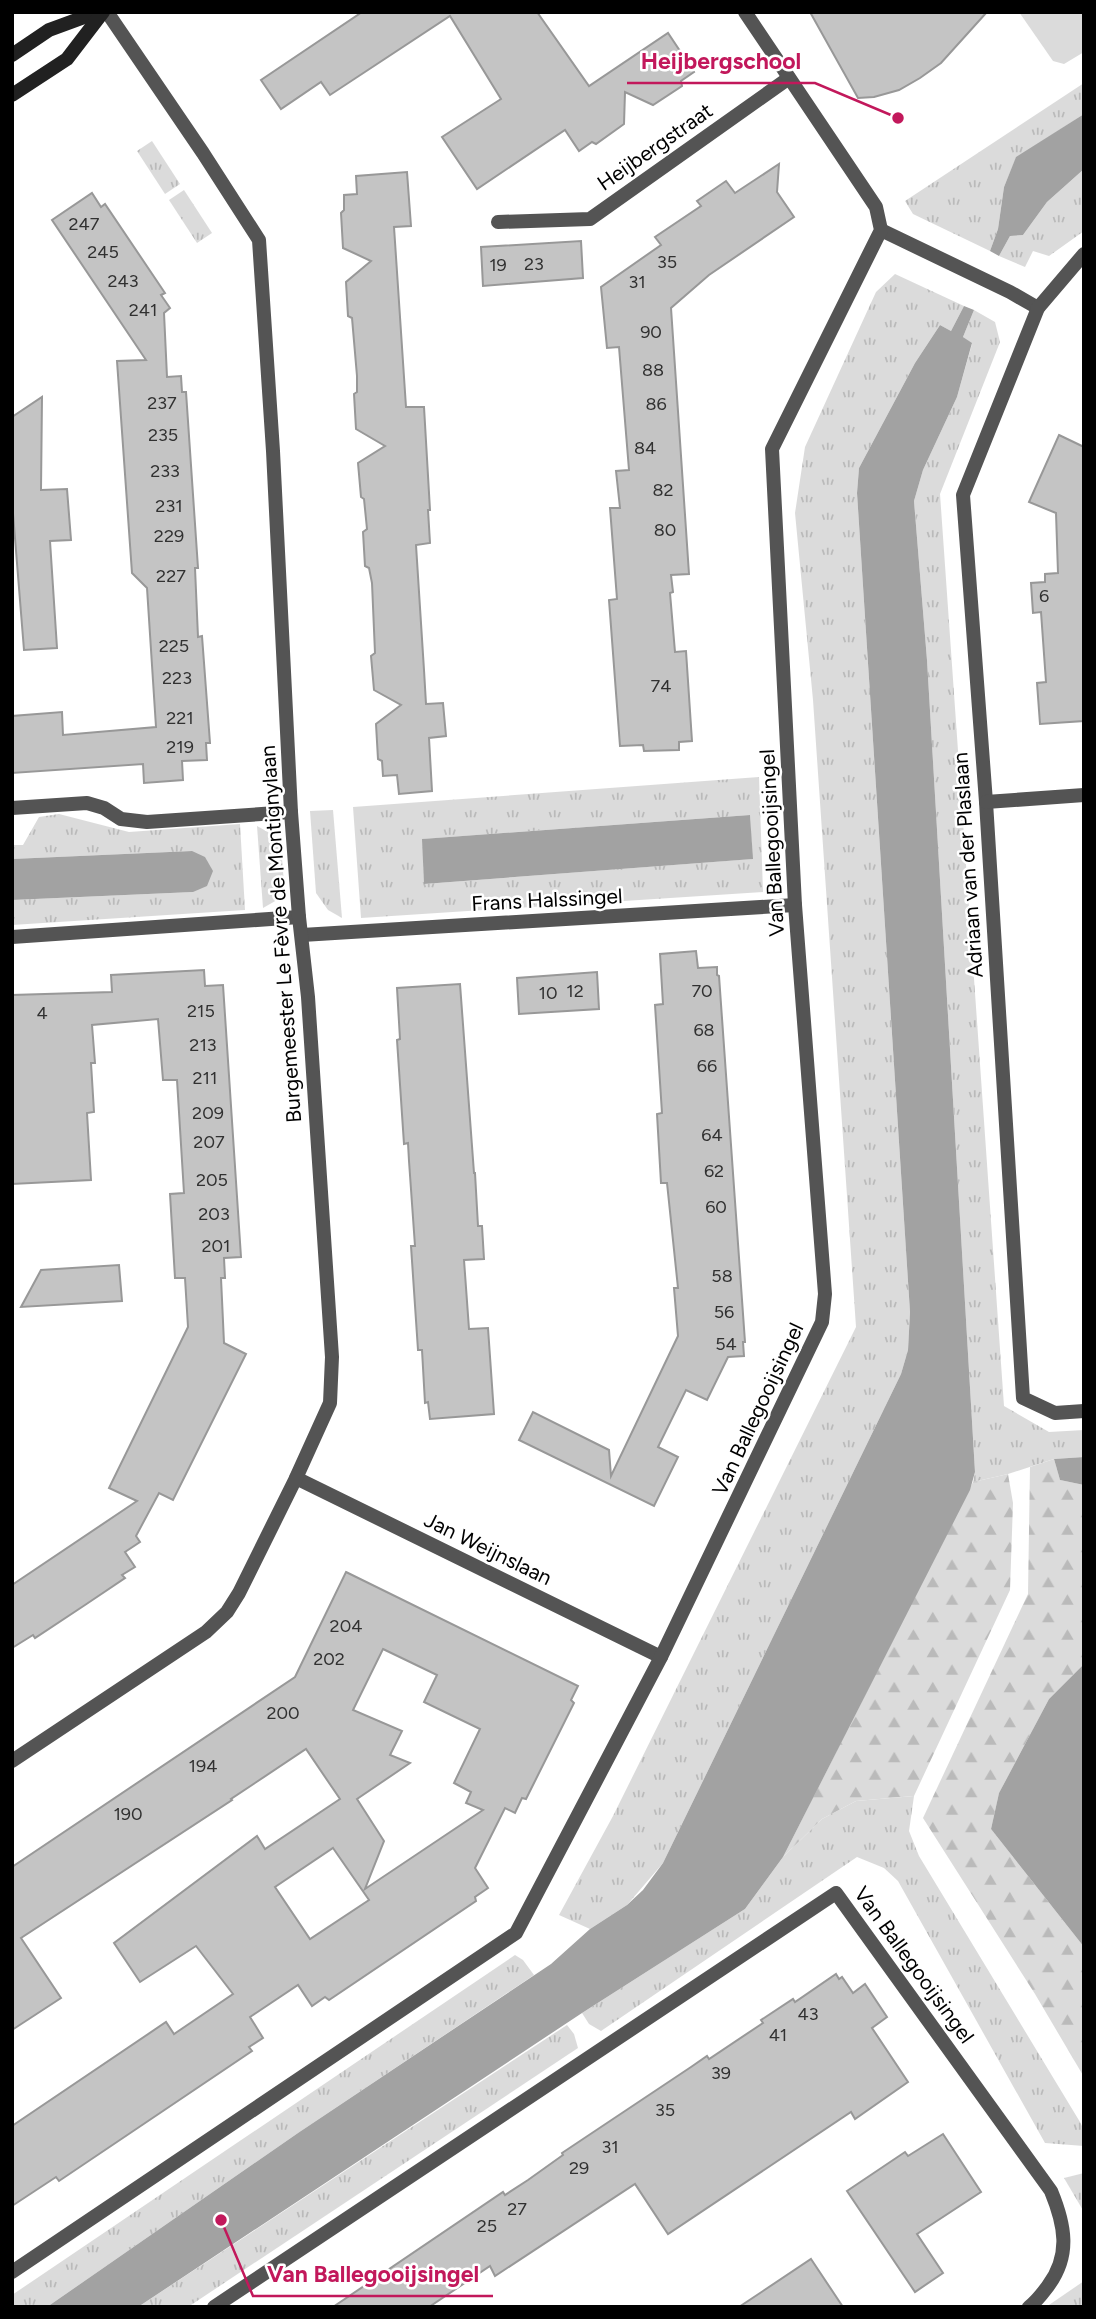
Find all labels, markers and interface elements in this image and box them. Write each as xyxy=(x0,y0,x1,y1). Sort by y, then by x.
callout: Heijbergschool xyxy=(627,39,815,83)
text: Heijbergschool xyxy=(641,47,801,75)
street label: Heijbergstraat xyxy=(592,98,717,196)
house number: 247 xyxy=(69,213,100,235)
house number: 245 xyxy=(87,241,119,263)
house number: 35 xyxy=(657,251,677,273)
house number: 23 xyxy=(524,253,544,275)
house number: 19 xyxy=(489,254,507,276)
house number: 243 xyxy=(107,270,139,292)
house number: 31 xyxy=(628,271,646,293)
house number: 241 xyxy=(129,299,157,321)
house number: 90 xyxy=(640,321,662,343)
house number: 88 xyxy=(642,359,664,381)
house number: 237 xyxy=(147,392,177,414)
house number: 86 xyxy=(645,393,667,415)
house number: 235 xyxy=(148,424,178,446)
house number: 84 xyxy=(634,437,656,459)
house number: 233 xyxy=(150,460,180,482)
house number: 82 xyxy=(652,479,674,501)
house number: 231 xyxy=(155,495,183,517)
house number: 80 xyxy=(654,519,676,541)
house number: 229 xyxy=(154,525,184,547)
house number: 227 xyxy=(156,565,186,587)
house number: 6 xyxy=(1039,585,1049,607)
house number: 225 xyxy=(159,635,189,657)
house number: 223 xyxy=(162,667,192,689)
house number: 74 xyxy=(651,675,671,697)
house number: 221 xyxy=(166,707,194,729)
house number: 219 xyxy=(166,736,194,758)
street label: Burgemeester Le Fèvre de Montignylaan xyxy=(255,744,306,1124)
street label: Van Ballegooijsingel xyxy=(754,749,789,937)
street label: Adriaan van der Plaslaan xyxy=(947,751,988,979)
street label: Frans Halssingel xyxy=(471,883,623,916)
house number: 12 xyxy=(566,980,584,1002)
house number: 70 xyxy=(691,980,713,1002)
house number: 10 xyxy=(539,982,557,1004)
house number: 215 xyxy=(187,1000,215,1022)
house number: 4 xyxy=(36,1002,48,1024)
house number: 68 xyxy=(693,1019,715,1041)
house number: 213 xyxy=(189,1034,217,1056)
house number: 66 xyxy=(697,1055,717,1077)
house number: 211 xyxy=(193,1067,217,1089)
house number: 209 xyxy=(192,1102,224,1124)
house number: 64 xyxy=(701,1124,723,1146)
house number: 207 xyxy=(193,1131,225,1153)
house number: 62 xyxy=(704,1160,724,1182)
house number: 205 xyxy=(196,1169,228,1191)
house number: 60 xyxy=(705,1196,727,1218)
house number: 203 xyxy=(198,1203,230,1225)
house number: 201 xyxy=(201,1235,231,1257)
house number: 58 xyxy=(711,1265,733,1287)
house number: 56 xyxy=(714,1301,734,1323)
street label: Van Ballegooijsingel xyxy=(707,1319,809,1499)
house number: 54 xyxy=(715,1333,737,1355)
street label: Jan Weijnslaan xyxy=(420,1507,556,1590)
house number: 204 xyxy=(330,1615,362,1637)
house number: 202 xyxy=(313,1648,345,1670)
house number: 200 xyxy=(266,1702,300,1724)
house number: 194 xyxy=(189,1755,217,1777)
house number: 190 xyxy=(113,1803,143,1825)
street label: Van Ballegooijsingel xyxy=(849,1881,980,2048)
house number: 43 xyxy=(798,2003,818,2025)
house number: 41 xyxy=(769,2024,787,2046)
house number: 39 xyxy=(711,2062,731,2084)
house number: 35 xyxy=(655,2099,675,2121)
house number: 31 xyxy=(601,2136,619,2158)
house number: 29 xyxy=(569,2157,589,2179)
house number: 27 xyxy=(507,2198,527,2220)
house number: 25 xyxy=(477,2215,497,2237)
callout: Van Ballegooijsingel xyxy=(253,2252,493,2296)
text: Van Ballegooijsingel xyxy=(267,2260,479,2288)

